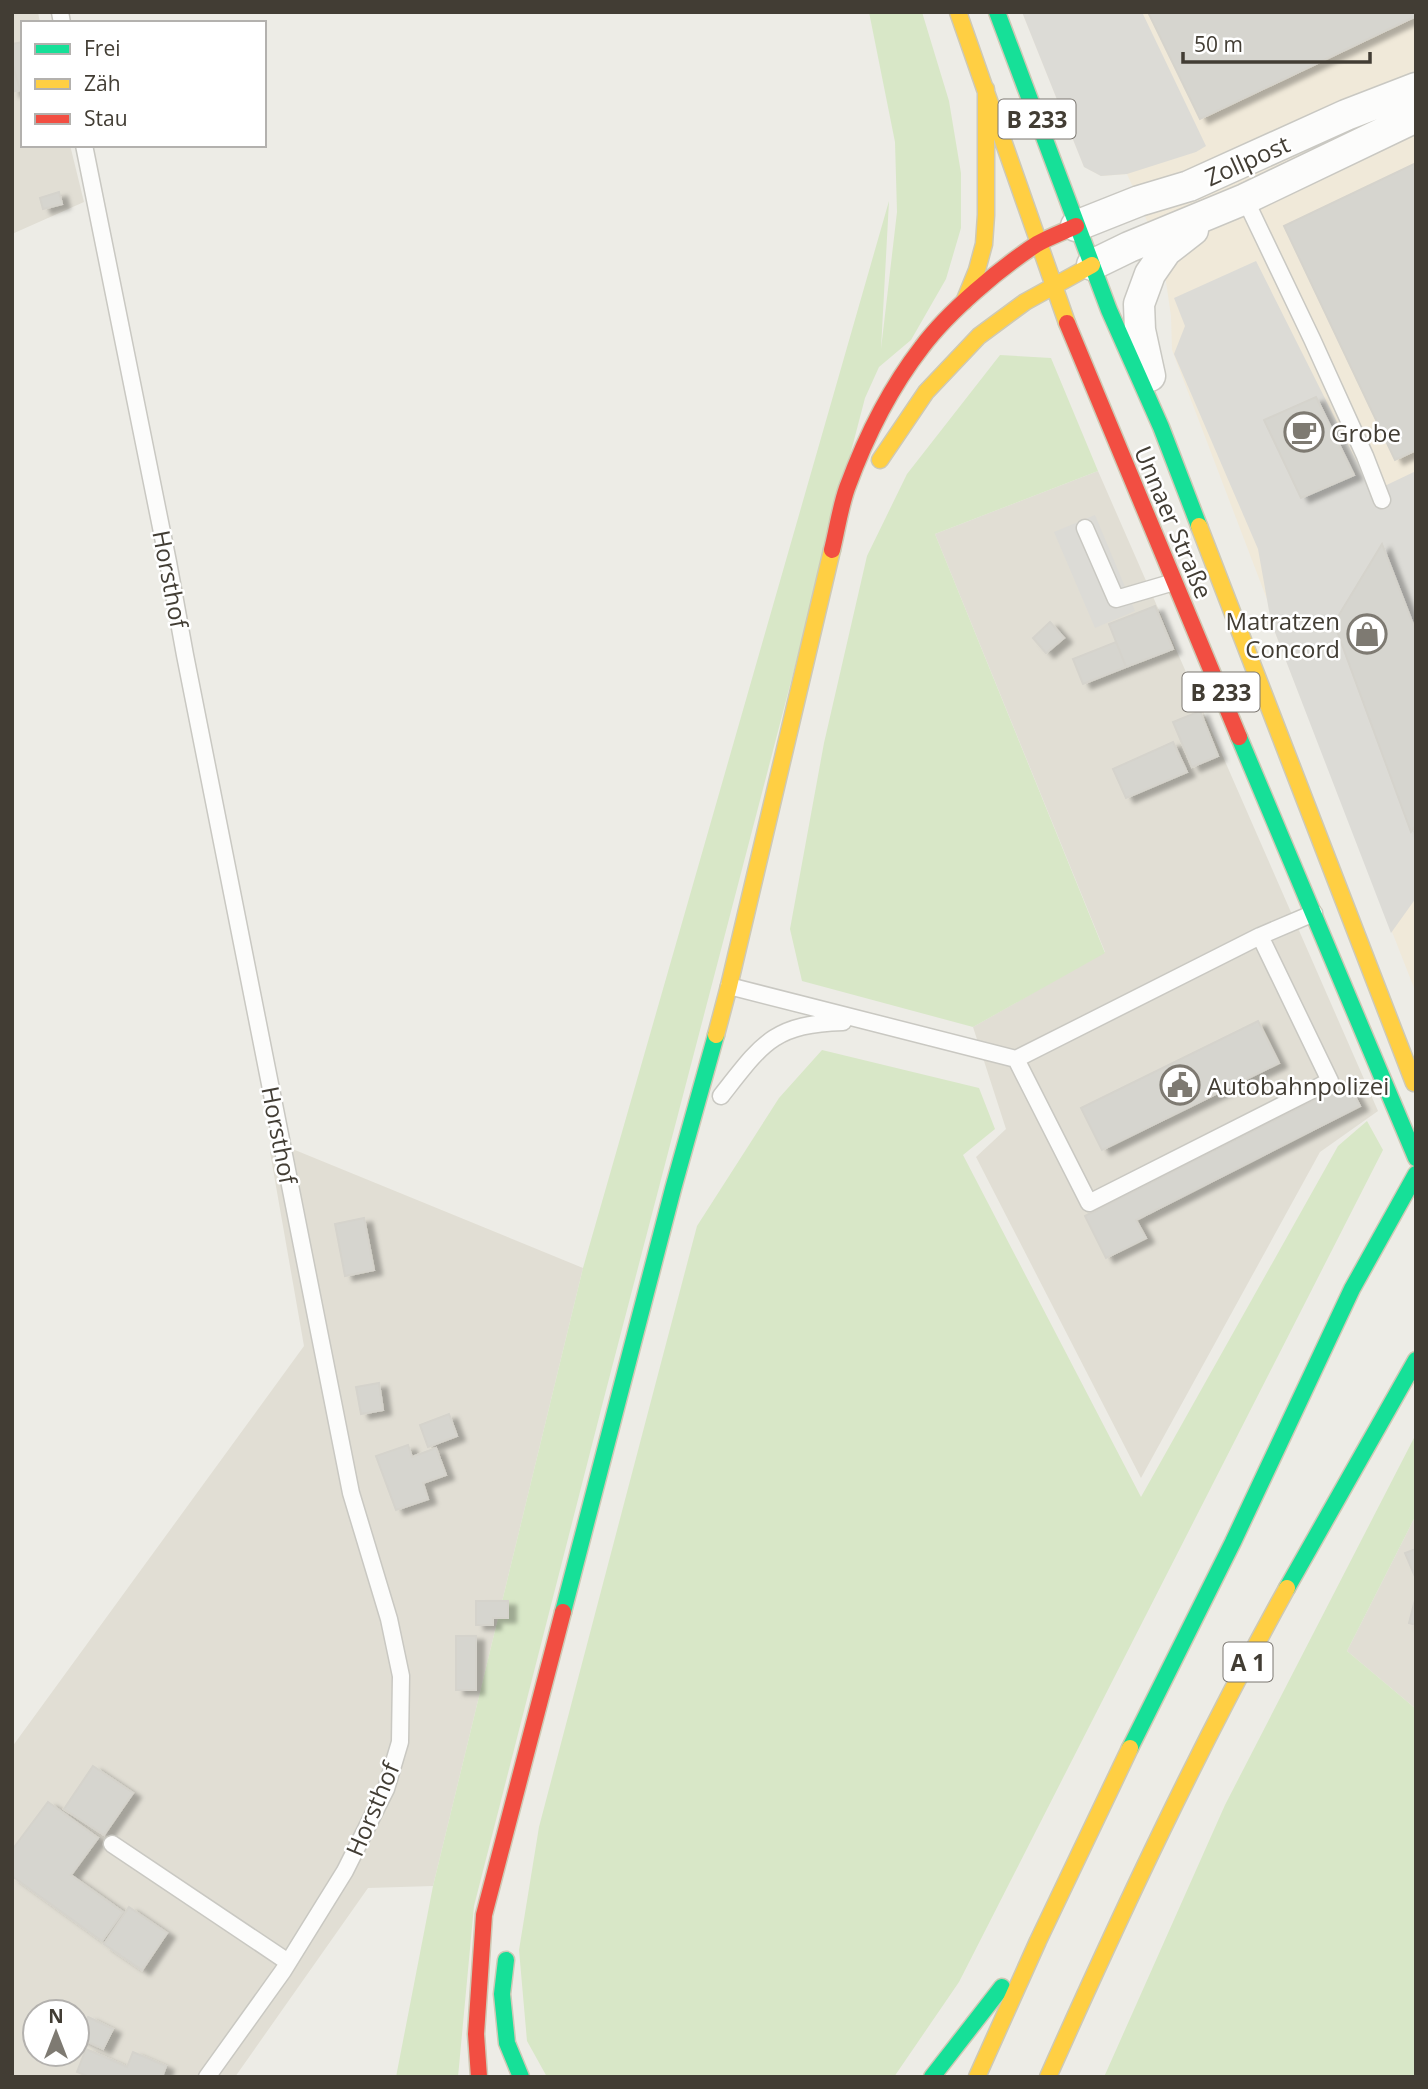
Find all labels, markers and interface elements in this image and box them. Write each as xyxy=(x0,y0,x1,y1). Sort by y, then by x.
legend xyxy=(21,21,266,147)
scale bar xyxy=(1183,21,1370,65)
text: 50 m xyxy=(1194,30,1243,58)
text: Frei xyxy=(84,34,121,62)
text: Zäh xyxy=(84,69,121,97)
road number: B 233 xyxy=(998,100,1076,138)
text: Stau xyxy=(84,104,128,132)
street label: Zollpost xyxy=(1199,127,1295,193)
cafe icon: Grobe xyxy=(1283,411,1325,453)
place label: Grobe xyxy=(1331,416,1401,449)
street label: Unnaer Straße xyxy=(1127,440,1221,604)
street label: Horsthof xyxy=(145,527,197,633)
place label: Matratzen Concord xyxy=(1225,604,1340,665)
shop icon: Matratzen Concord xyxy=(1346,613,1388,655)
road number: B 233 xyxy=(1182,672,1260,712)
public building icon: Autobahnpolizei xyxy=(1159,1064,1201,1106)
place label: Autobahnpolizei xyxy=(1207,1069,1389,1102)
street label: Horsthof xyxy=(254,1083,306,1189)
road number: A 1 xyxy=(1224,1642,1272,1681)
street label: Horsthof xyxy=(337,1755,407,1861)
north arrow xyxy=(21,1998,91,2068)
text: N xyxy=(48,2003,64,2029)

